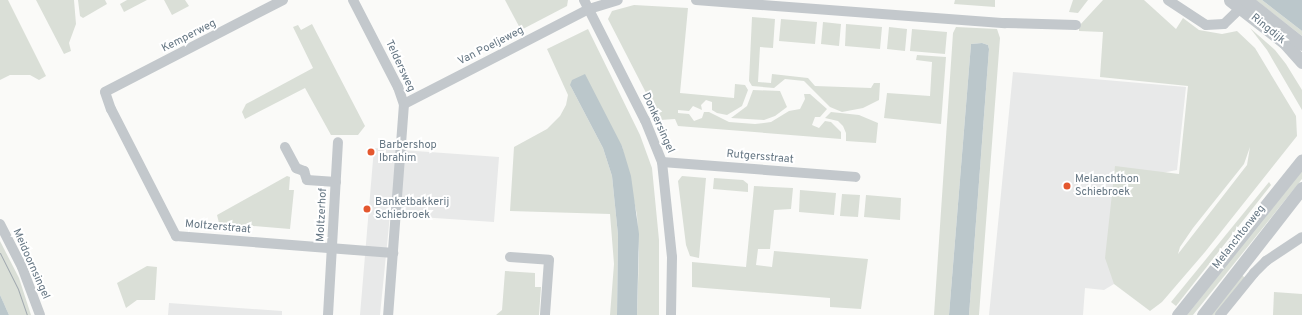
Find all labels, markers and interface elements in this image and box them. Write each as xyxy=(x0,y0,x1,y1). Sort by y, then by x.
street label: Ringdijk xyxy=(1248,11,1288,47)
street label: Kemperweg xyxy=(160,17,218,55)
street label: Van Poeljeweg xyxy=(456,24,526,68)
street label: Teldersweg xyxy=(382,38,418,94)
street label: Donkersingel xyxy=(639,91,677,155)
place label: Barbershop Ibrahim xyxy=(379,139,437,165)
marker: Barbershop Ibrahim xyxy=(366,147,376,157)
street label: Rutgersstraat xyxy=(726,147,794,167)
place label: Melanchthon Schiebroek xyxy=(1075,173,1139,199)
marker: Melanchthon Schiebroek xyxy=(1062,181,1072,191)
street label: Moltzerhof xyxy=(314,188,330,242)
place label: Banketbakkerij Schiebroek xyxy=(375,196,449,222)
street label: Melanchtonweg xyxy=(1210,202,1268,272)
marker: Banketbakkerij Schiebroek xyxy=(362,204,372,214)
street label: Moltzerstraat xyxy=(185,218,251,236)
street label: Meidoornsingel xyxy=(10,227,52,301)

